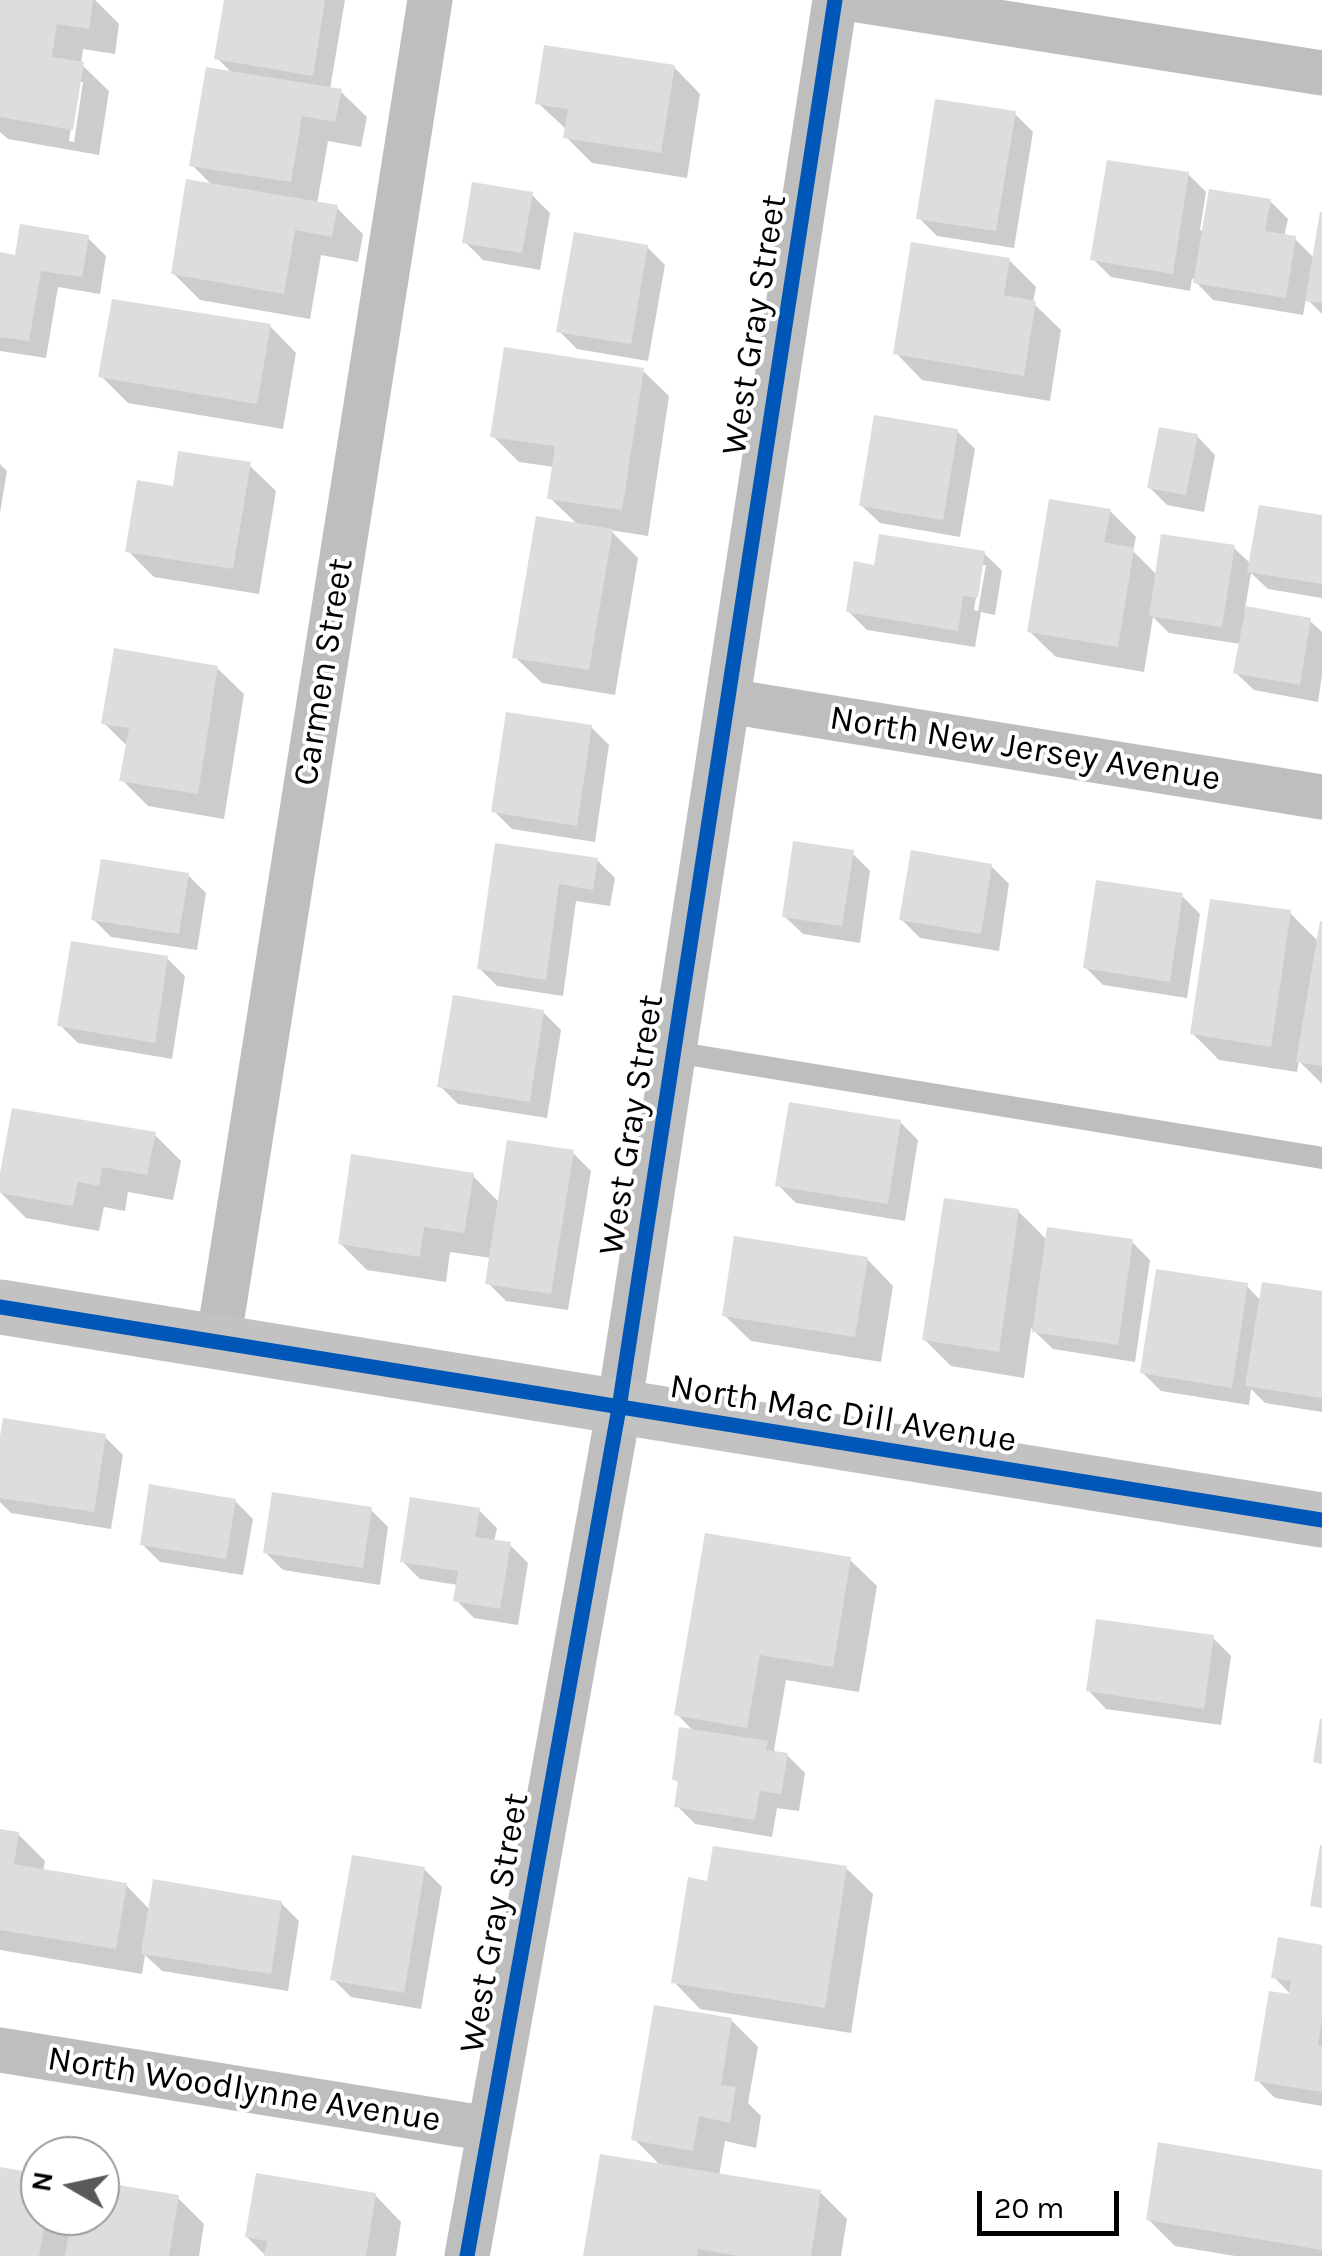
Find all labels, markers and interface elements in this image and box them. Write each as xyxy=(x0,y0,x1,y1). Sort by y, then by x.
street label: West Gray Street xyxy=(714,192,796,458)
street label: Carmen Street xyxy=(285,555,363,789)
street label: North New Jersey Avenue xyxy=(827,697,1223,801)
street label: West Gray Street xyxy=(591,992,673,1258)
street label: North Mac Dill Avenue xyxy=(667,1366,1019,1462)
street label: West Gray Street xyxy=(451,1790,539,2056)
street label: North Woodlynne Avenue xyxy=(45,2038,443,2142)
north arrow xyxy=(20,2136,120,2236)
text: N xyxy=(24,2169,60,2194)
scale bar xyxy=(982,2171,1124,2233)
text: 20 m xyxy=(994,2190,1064,2226)

